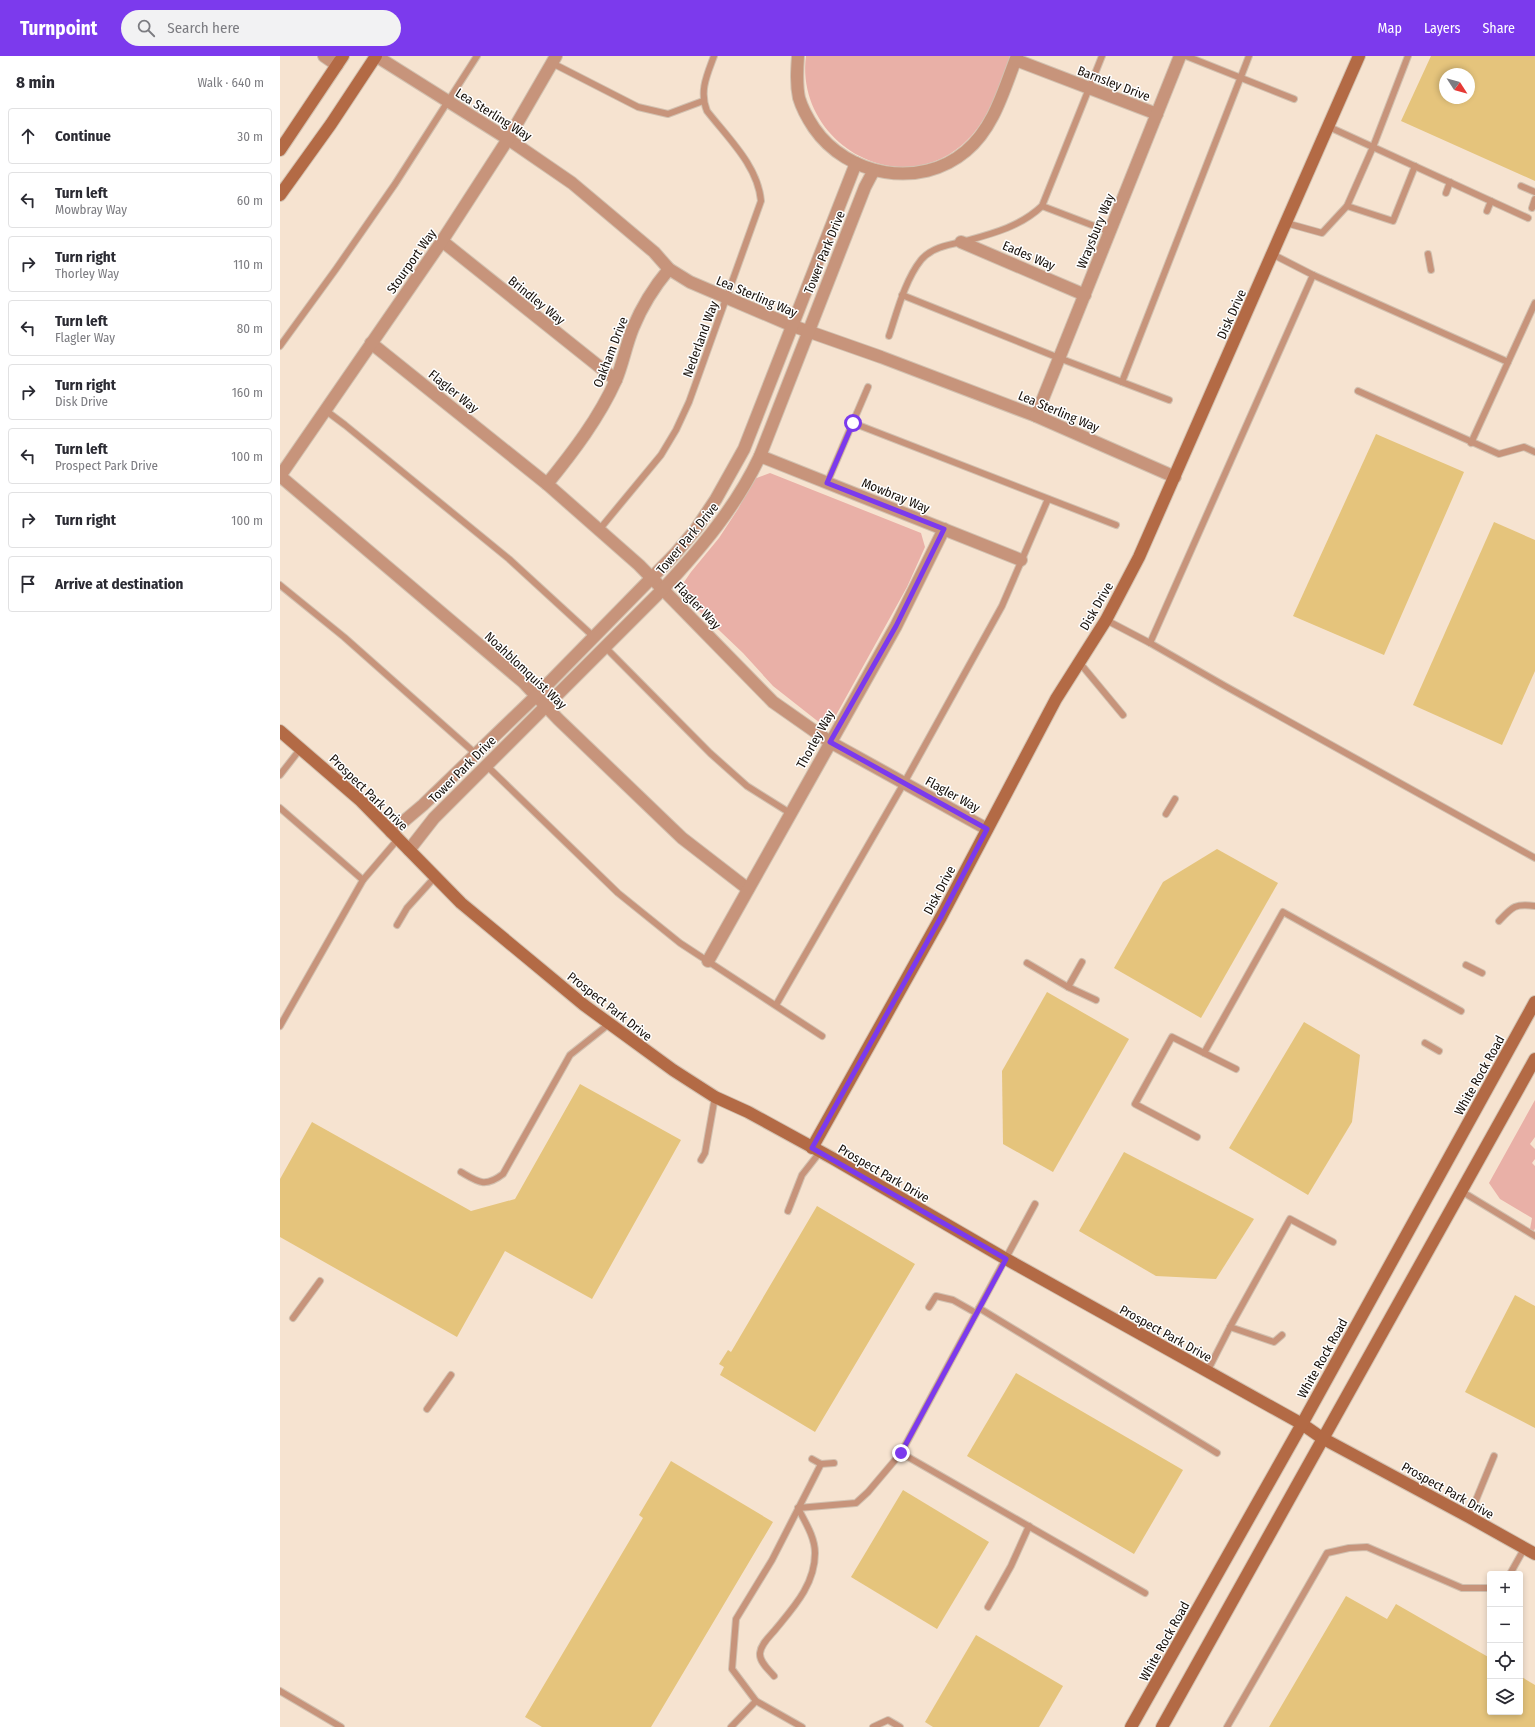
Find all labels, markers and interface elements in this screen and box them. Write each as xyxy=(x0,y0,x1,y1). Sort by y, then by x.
search box xyxy=(121,10,401,46)
text: Turnpoint xyxy=(20,17,97,40)
icon: search xyxy=(135,17,157,39)
text: Search here xyxy=(167,19,240,37)
text: Map xyxy=(1378,20,1402,37)
text: Layers xyxy=(1424,20,1460,37)
text: Share xyxy=(1482,20,1515,37)
street label: Barnsley Drive xyxy=(1075,63,1152,104)
north arrow xyxy=(1439,68,1475,104)
text: 8 min xyxy=(16,72,55,93)
text: Walk · 640 m xyxy=(197,75,264,90)
street label: Lea Sterling Way xyxy=(453,85,535,144)
icon: ahead xyxy=(17,125,39,147)
text: Continue xyxy=(55,127,111,145)
text: 30 m xyxy=(237,129,263,144)
text: Turn left xyxy=(55,184,108,202)
icon: left xyxy=(17,189,39,211)
street label: Wraysbury Way xyxy=(1074,191,1117,271)
text: 60 m xyxy=(237,193,263,208)
text: Mowbray Way xyxy=(55,202,127,217)
street label: Tower Park Drive xyxy=(801,208,848,296)
street label: Stourport Way xyxy=(384,226,439,297)
street label: Eades Way xyxy=(1000,238,1058,273)
text: Turn right xyxy=(55,248,116,266)
icon: right xyxy=(17,253,39,275)
text: 110 m xyxy=(233,257,263,272)
text: Thorley Way xyxy=(55,266,119,281)
street label: Brindley Way xyxy=(505,273,568,328)
street label: Lea Sterling Way xyxy=(714,273,800,320)
street label: Disk Drive xyxy=(1214,287,1249,341)
street label: Nederland Way xyxy=(680,299,721,379)
text: Turn left xyxy=(55,312,108,330)
street label: Oakham Drive xyxy=(590,315,631,390)
icon: left xyxy=(17,317,39,339)
text: 80 m xyxy=(237,321,263,336)
text: Flagler Way xyxy=(55,330,115,345)
street label: Flagler Way xyxy=(426,367,482,416)
text: Turn right xyxy=(55,376,116,394)
icon: right xyxy=(17,381,39,403)
text: 160 m xyxy=(232,385,263,400)
street label: Lea Sterling Way xyxy=(1016,388,1102,435)
text: Disk Drive xyxy=(55,394,108,409)
route start xyxy=(844,414,862,432)
text: Turn left xyxy=(55,440,108,458)
icon: left xyxy=(17,445,39,467)
text: 100 m xyxy=(231,449,263,464)
text: Prospect Park Drive xyxy=(55,458,158,473)
street label: Mowbray Way xyxy=(860,475,932,516)
street label: Tower Park Drive xyxy=(653,500,722,577)
icon: right xyxy=(17,509,39,531)
text: Turn right xyxy=(55,511,116,529)
text: 100 m xyxy=(231,513,263,528)
icon: arrive xyxy=(17,573,39,595)
text: Arrive at destination xyxy=(55,575,183,593)
street label: Flagler Way xyxy=(671,579,724,632)
street label: Disk Drive xyxy=(1077,580,1116,633)
street label: Noahblomquist Way xyxy=(482,629,570,712)
street label: Thorley Way xyxy=(793,707,838,771)
street label: Tower Park Drive xyxy=(426,733,499,806)
street label: Prospect Park Drive xyxy=(326,751,411,834)
street label: Flagler Way xyxy=(923,773,983,816)
street label: Disk Drive xyxy=(920,863,959,917)
street label: Prospect Park Drive xyxy=(564,969,655,1044)
street label: White Rock Road xyxy=(1451,1033,1508,1118)
street label: Prospect Park Drive xyxy=(835,1141,932,1206)
street label: Prospect Park Drive xyxy=(1117,1302,1214,1365)
street label: White Rock Road xyxy=(1294,1316,1351,1401)
route end xyxy=(892,1444,910,1462)
street label: Prospect Park Drive xyxy=(1399,1459,1496,1522)
map controls xyxy=(1487,1571,1523,1715)
button: + xyxy=(1487,1571,1523,1607)
street label: White Rock Road xyxy=(1136,1599,1193,1684)
button: − xyxy=(1487,1607,1523,1643)
button: locate xyxy=(1487,1643,1523,1679)
button: layers xyxy=(1487,1679,1523,1715)

